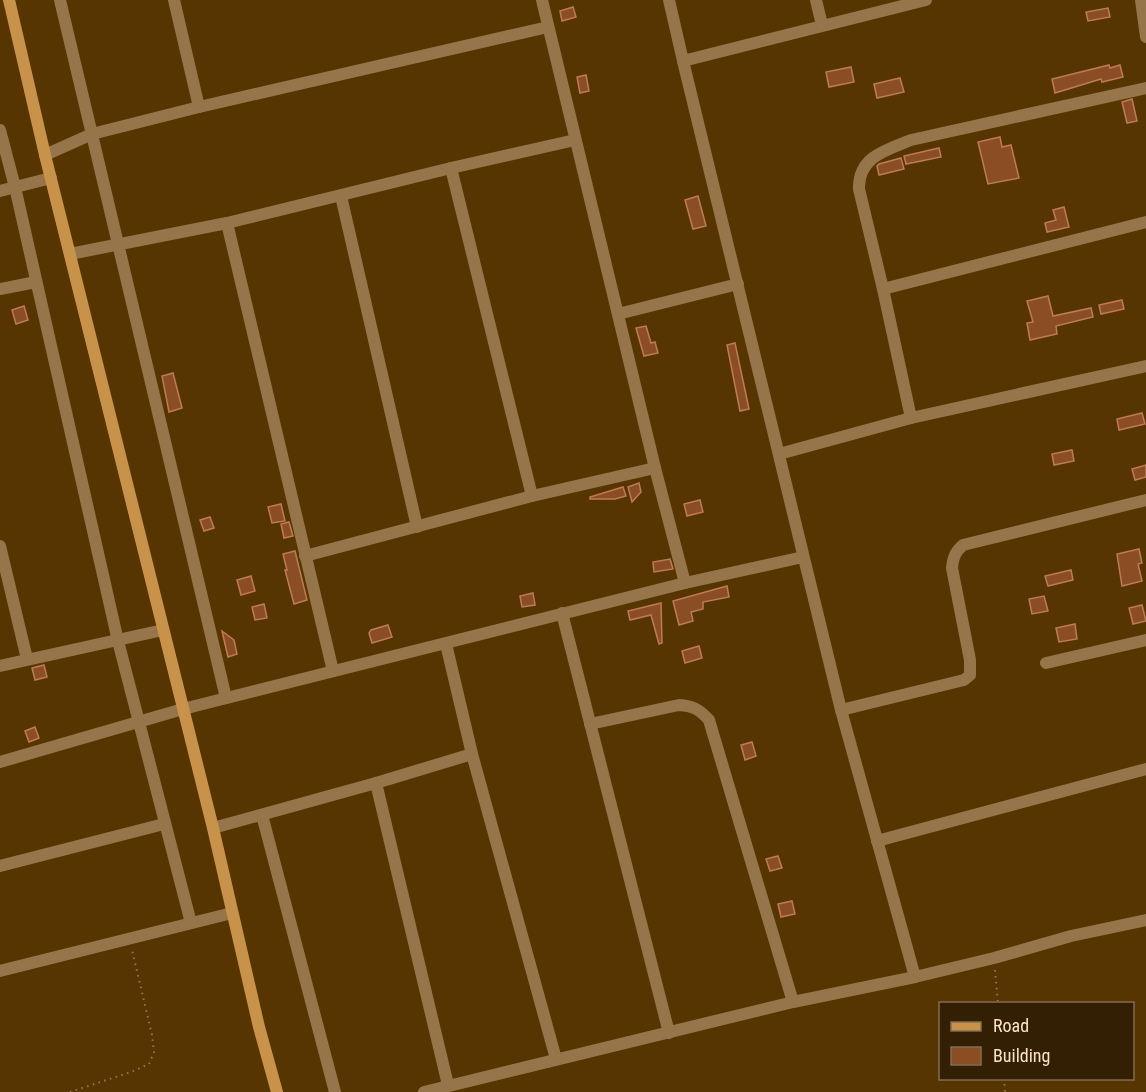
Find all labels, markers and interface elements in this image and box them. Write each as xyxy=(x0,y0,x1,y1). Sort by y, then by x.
legend xyxy=(939,1002,1134,1080)
text: Road xyxy=(993,1015,1029,1036)
text: Building xyxy=(993,1045,1050,1066)

